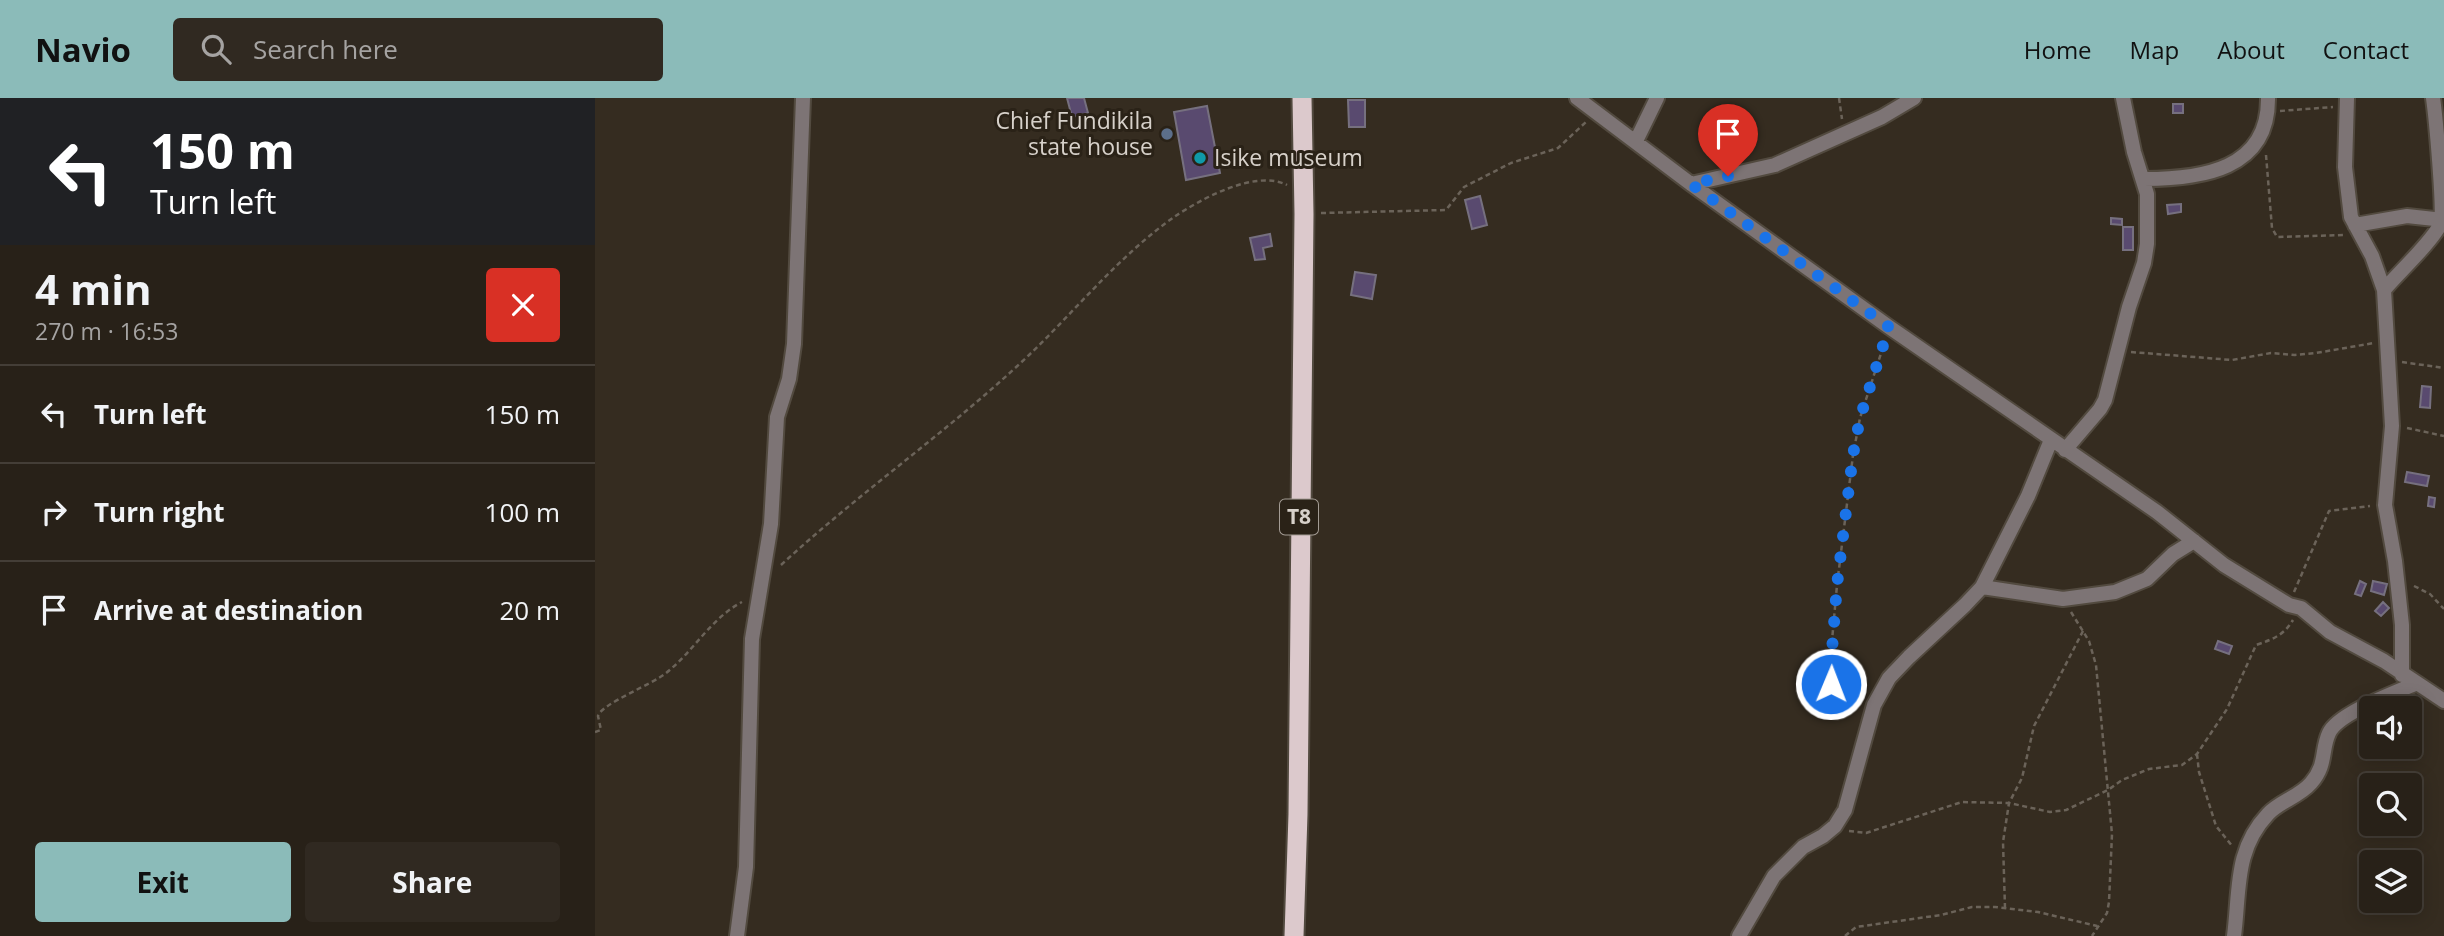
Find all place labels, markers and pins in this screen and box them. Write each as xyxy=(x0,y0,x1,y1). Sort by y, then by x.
place label: Chief Fundikila state house xyxy=(996,104,1153,162)
pin xyxy=(1698,104,1758,176)
marker: Chief Fundikila state house xyxy=(1159,126,1175,142)
place label: Isike museum xyxy=(1214,141,1363,173)
marker: Isike museum xyxy=(1192,150,1208,166)

